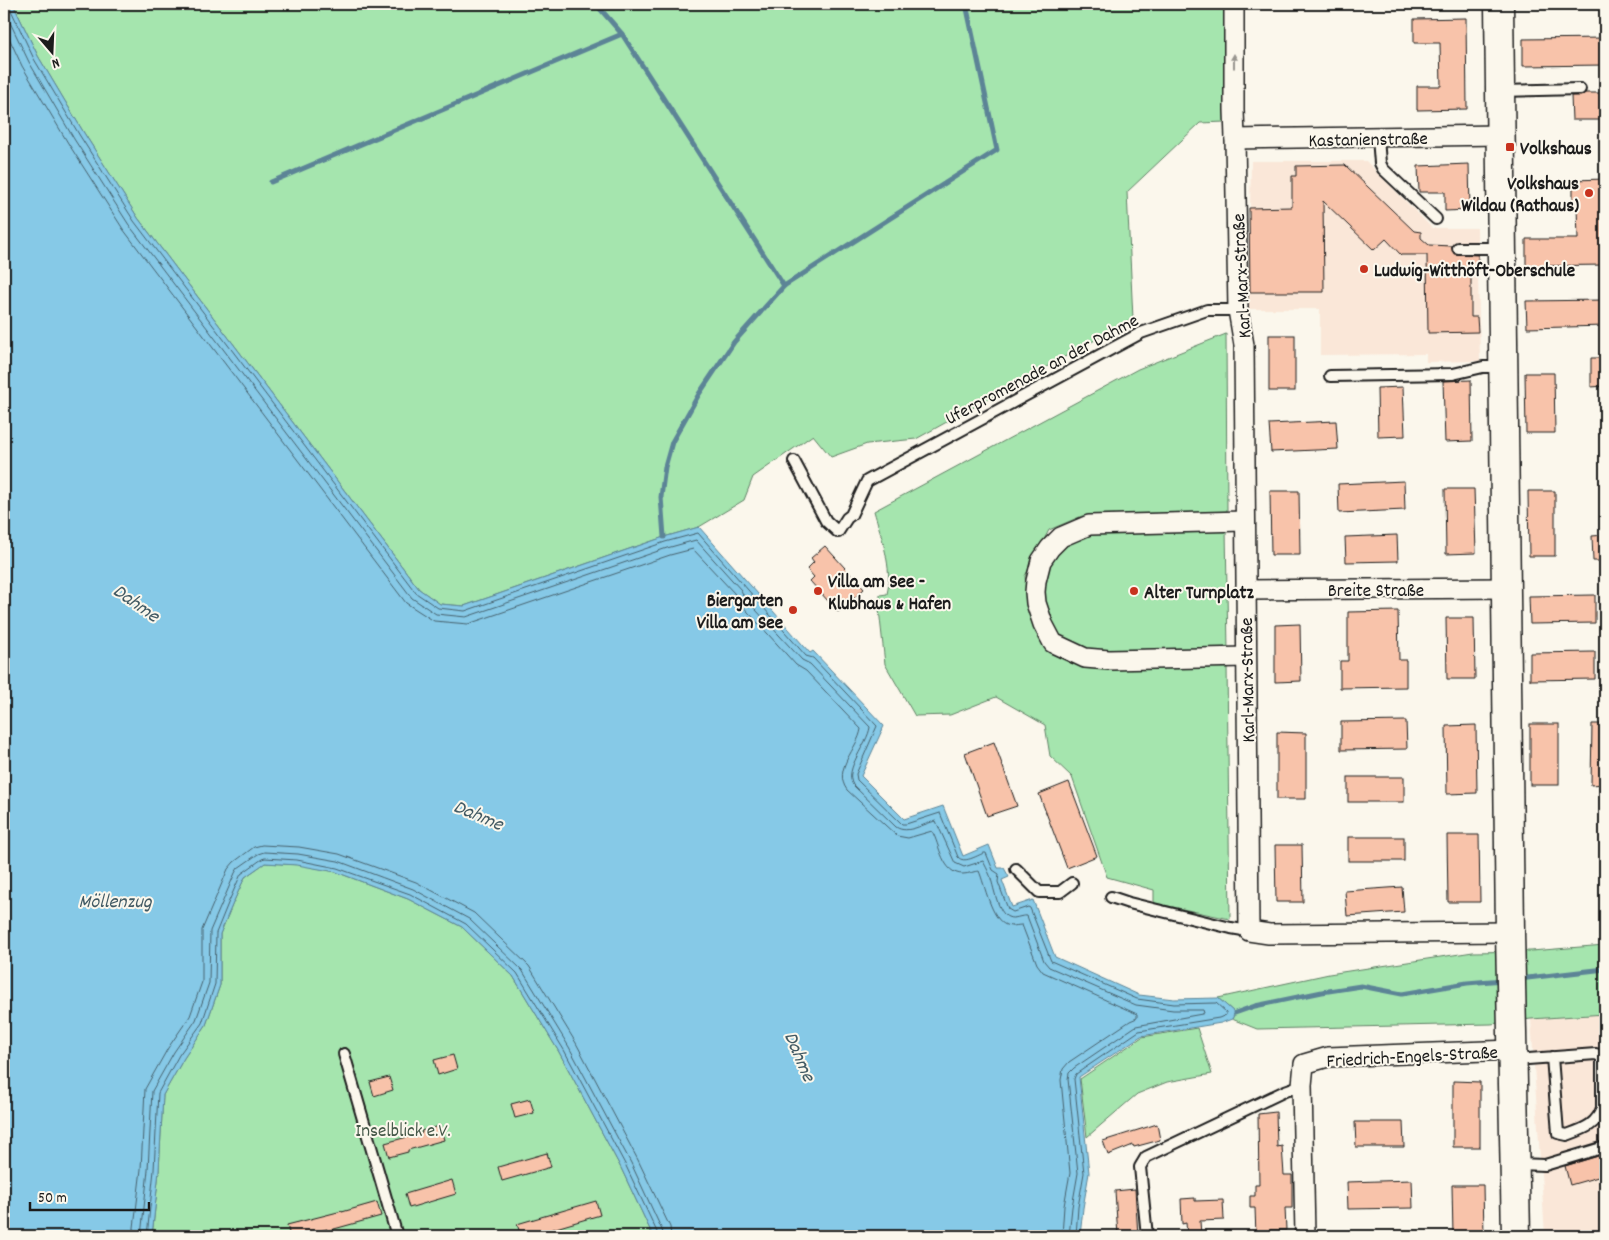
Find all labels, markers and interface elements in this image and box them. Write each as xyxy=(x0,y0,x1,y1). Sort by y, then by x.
north arrow xyxy=(28,28,78,78)
text: N xyxy=(49,52,62,73)
one-way arrow xyxy=(1230,53,1238,69)
street label: Kastanienstraße xyxy=(1308,127,1428,156)
place label: Volkshaus xyxy=(1520,137,1592,164)
marker: Volkshaus xyxy=(1504,141,1516,153)
place label: Volkshaus Wildau (Rathaus) xyxy=(1461,172,1579,221)
marker: Volkshaus Wildau (Rathaus) xyxy=(1583,187,1595,199)
street label: Karl-Marx-Straße xyxy=(1227,213,1260,339)
place label: Ludwig-Witthöft-Oberschule xyxy=(1374,259,1575,286)
marker: Ludwig-Witthöft-Oberschule xyxy=(1358,263,1370,275)
street label: Uferpromenade an der Dahme xyxy=(941,309,1144,434)
place label: Villa am See - Klubhaus & Hafen xyxy=(828,570,951,619)
water label: Dahme xyxy=(106,578,165,631)
street label: Breite Straße xyxy=(1328,579,1424,606)
place label: Alter Turnplatz xyxy=(1144,581,1254,608)
marker: Villa am See - Klubhaus & Hafen xyxy=(812,585,824,597)
marker: Alter Turnplatz xyxy=(1128,585,1140,597)
place label: Biergarten Villa am See xyxy=(697,589,783,638)
marker: Biergarten Villa am See xyxy=(787,604,799,616)
street label: Karl-Marx-Straße xyxy=(1235,617,1264,743)
water label: Dahme xyxy=(449,794,508,840)
water label: Möllenzug xyxy=(78,889,153,917)
water label: Dahme xyxy=(775,1028,822,1087)
street label: Friedrich-Engels-Straße xyxy=(1326,1041,1499,1076)
park label: Inselblick e.V. xyxy=(355,1119,451,1146)
scale bar xyxy=(30,1180,149,1212)
text: 50 m xyxy=(38,1188,67,1210)

